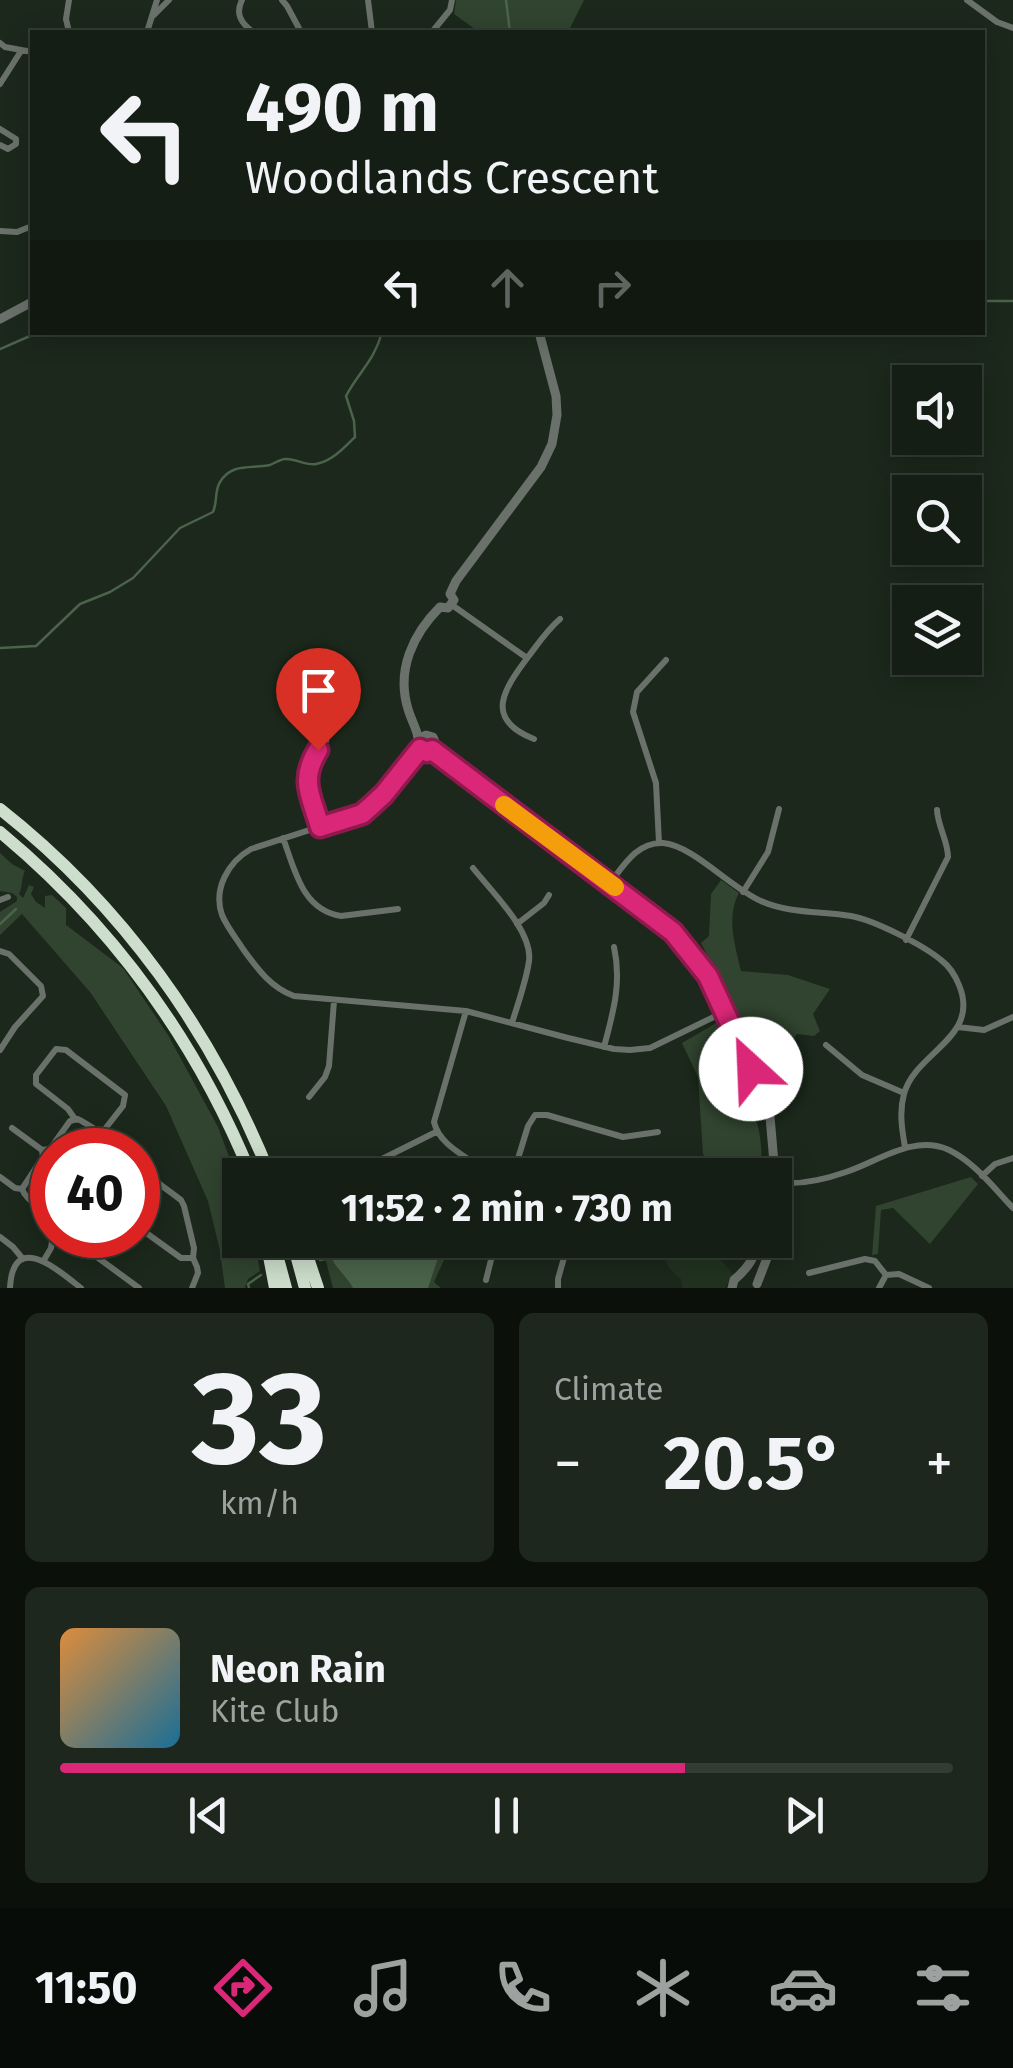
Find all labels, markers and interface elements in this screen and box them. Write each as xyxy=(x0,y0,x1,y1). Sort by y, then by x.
text: 490 m xyxy=(245,66,439,150)
icon: left xyxy=(80,70,210,200)
text: Woodlands Crescent xyxy=(245,151,659,205)
icon: left xyxy=(375,260,430,315)
icon: ahead xyxy=(480,260,535,315)
icon: right xyxy=(585,260,640,315)
map controls xyxy=(892,365,982,675)
button: sound xyxy=(892,365,982,455)
button: search xyxy=(892,475,982,565)
button: layers xyxy=(892,585,982,675)
pin xyxy=(276,648,361,751)
icon: arrive xyxy=(291,663,346,718)
position arrow xyxy=(699,1017,803,1121)
speed limit sign: 40 xyxy=(30,1128,160,1258)
text: 11:52 · 2 min · 730 m xyxy=(341,1185,673,1231)
text: 33 xyxy=(192,1341,327,1497)
text: Climate xyxy=(554,1370,663,1408)
text: 20.5° xyxy=(664,1419,844,1509)
text: − xyxy=(554,1431,582,1497)
text: + xyxy=(926,1431,953,1497)
text: km/h xyxy=(220,1484,299,1522)
text: Neon Rain xyxy=(210,1646,386,1692)
text: Kite Club xyxy=(210,1692,339,1730)
icon: previous xyxy=(181,1788,236,1843)
icon: pause xyxy=(479,1788,534,1843)
icon: next xyxy=(777,1788,832,1843)
icon: directions xyxy=(208,1953,278,2023)
icon: music xyxy=(348,1953,418,2023)
icon: phone xyxy=(488,1953,558,2023)
icon: climate xyxy=(628,1953,698,2023)
icon: car xyxy=(768,1953,838,2023)
icon: filters xyxy=(908,1953,978,2023)
text: 11:50 xyxy=(35,1961,138,2015)

